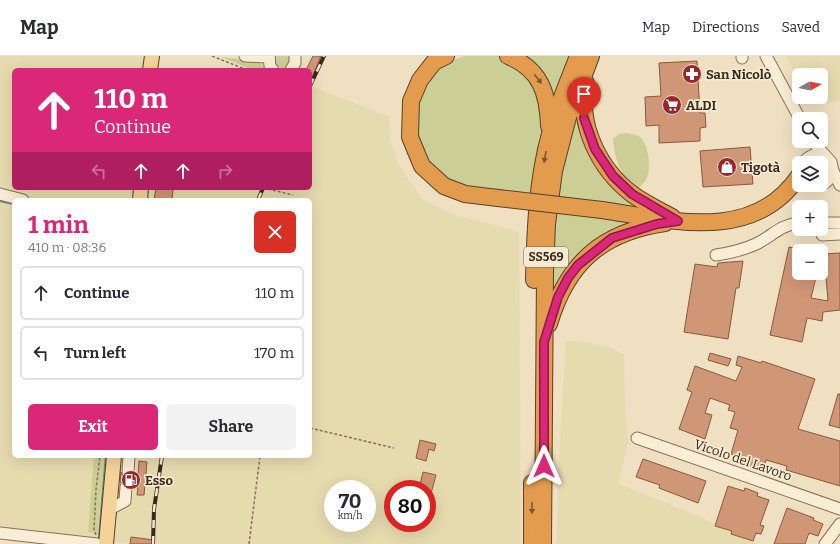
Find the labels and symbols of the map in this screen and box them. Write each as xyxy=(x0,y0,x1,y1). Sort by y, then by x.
pharmacy icon: San Nicolò xyxy=(681,63,703,85)
place label: San Nicolò xyxy=(706,67,772,82)
north arrow xyxy=(792,68,828,104)
one-way arrow xyxy=(533,74,542,85)
pin xyxy=(567,77,601,118)
supermarket icon: ALDI xyxy=(661,94,683,116)
place label: ALDI xyxy=(686,98,717,113)
one-way arrow xyxy=(542,151,548,163)
shop icon: Tigotà xyxy=(716,156,738,178)
place label: Tigotà xyxy=(741,160,781,175)
road number: SS569 xyxy=(524,247,568,267)
street label: Vicolo del Lavoro xyxy=(692,436,794,484)
position arrow xyxy=(523,445,565,487)
fuel station icon: Esso xyxy=(120,469,142,491)
place label: Esso xyxy=(145,473,174,488)
speed limit sign: 80 xyxy=(384,480,436,532)
one-way arrow xyxy=(529,502,535,515)

